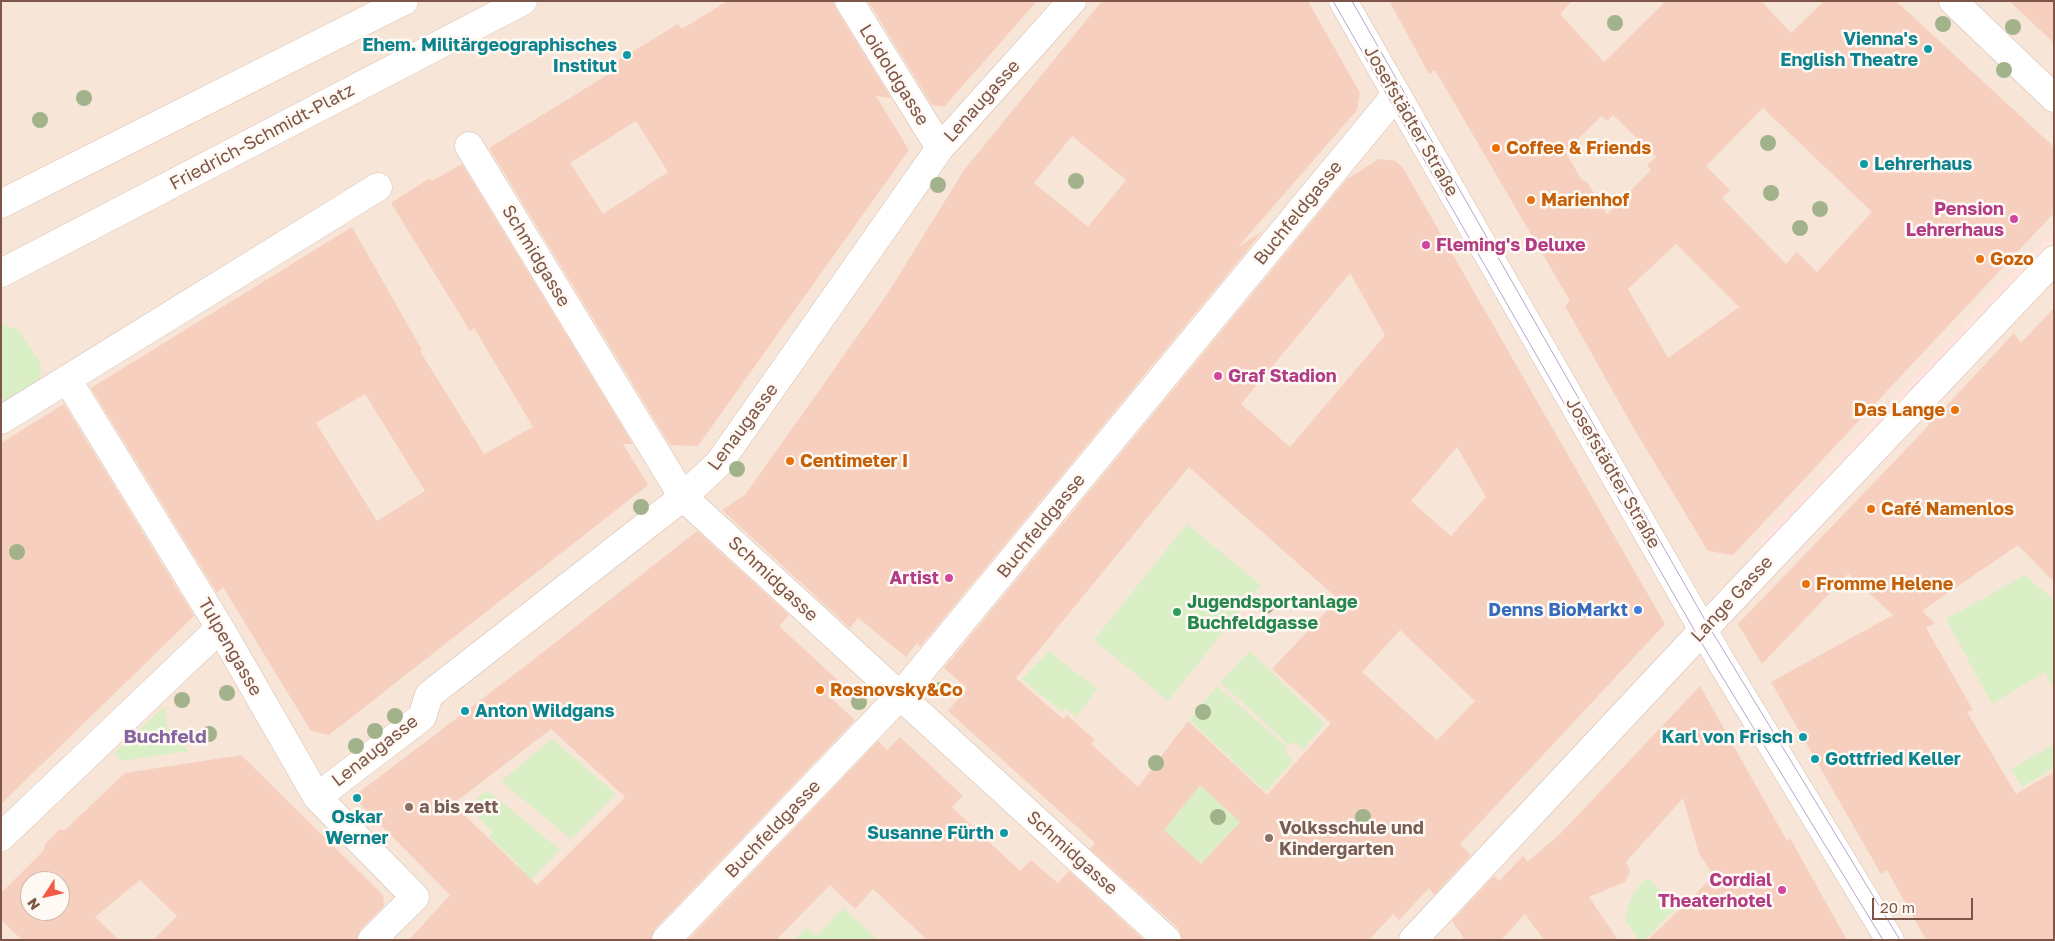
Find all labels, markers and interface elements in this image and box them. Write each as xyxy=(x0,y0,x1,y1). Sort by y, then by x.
street label: Loidoldgasse xyxy=(854,21,934,129)
place label: Vienna's English Theatre xyxy=(1780,28,1918,70)
place label: Ehem. Militärgeographisches Institut xyxy=(362,34,617,76)
street label: Josefstädter Straße xyxy=(1359,42,1463,200)
marker: Vienna's English Theatre xyxy=(1922,43,1934,55)
marker: Ehem. Militärgeographisches Institut xyxy=(621,49,633,61)
street label: Lenaugasse xyxy=(939,55,1025,147)
street label: Friedrich-Schmidt-Platz xyxy=(166,79,358,195)
place label: Coffee & Friends xyxy=(1506,137,1651,159)
marker: Coffee & Friends xyxy=(1490,142,1502,154)
place label: Lehrerhaus xyxy=(1874,153,1972,175)
street label: Buchfeldgasse xyxy=(1249,156,1347,270)
marker: Lehrerhaus xyxy=(1858,158,1870,170)
place label: Marienhof xyxy=(1541,189,1629,211)
marker: Marienhof xyxy=(1525,194,1537,206)
place label: Pension Lehrerhaus xyxy=(1906,198,2004,240)
street label: Schmidgasse xyxy=(497,201,575,311)
marker: Pension Lehrerhaus xyxy=(2008,213,2020,225)
place label: Fleming's Deluxe xyxy=(1436,234,1586,256)
marker: Fleming's Deluxe xyxy=(1420,239,1432,251)
place label: Gozo xyxy=(1990,248,2034,270)
marker: Gozo xyxy=(1974,253,1986,265)
place label: Graf Stadion xyxy=(1228,365,1337,387)
marker: Graf Stadion xyxy=(1212,370,1224,382)
street label: Lenaugasse xyxy=(703,379,783,475)
street label: Josefstädter Straße xyxy=(1561,394,1665,552)
place label: Das Lange xyxy=(1854,399,1945,421)
marker: Das Lange xyxy=(1949,404,1961,416)
place label: Centimeter I xyxy=(800,450,908,472)
marker: Centimeter I xyxy=(784,455,796,467)
street label: Buchfeldgasse xyxy=(992,469,1090,583)
place label: Café Namenlos xyxy=(1881,498,2014,520)
marker: Café Namenlos xyxy=(1865,503,1877,515)
street label: Schmidgasse xyxy=(724,532,822,626)
street label: Lange Gasse xyxy=(1687,551,1777,647)
place label: Artist xyxy=(890,567,939,589)
marker: Artist xyxy=(943,572,955,584)
place label: Fromme Helene xyxy=(1816,573,1953,595)
marker: Fromme Helene xyxy=(1800,578,1812,590)
place label: Jugendsportanlage Buchfeldgasse xyxy=(1187,591,1358,634)
street label: Tulpengasse xyxy=(193,594,267,700)
place label: Denns BioMarkt xyxy=(1488,599,1628,621)
marker: Denns BioMarkt xyxy=(1632,604,1644,616)
marker: Jugendsportanlage Buchfeldgasse xyxy=(1171,606,1183,618)
place label: Rosnovsky&Co xyxy=(830,679,963,701)
marker: Rosnovsky&Co xyxy=(814,684,826,696)
place label: Anton Wildgans xyxy=(475,700,614,722)
marker: Anton Wildgans xyxy=(459,705,471,717)
street label: Lenaugasse xyxy=(328,711,422,791)
district label: Buchfeld xyxy=(123,726,207,748)
place label: Karl von Frisch xyxy=(1662,726,1793,748)
marker: Karl von Frisch xyxy=(1797,731,1809,743)
place label: Gottfried Keller xyxy=(1825,748,1961,770)
marker: Gottfried Keller xyxy=(1809,753,1821,765)
street label: Buchfeldgasse xyxy=(721,775,825,883)
marker: Oskar Werner xyxy=(351,792,363,804)
place label: a bis zett xyxy=(419,796,498,818)
marker: a bis zett xyxy=(403,801,415,813)
place label: Oskar Werner xyxy=(325,806,389,849)
street label: Schmidgasse xyxy=(1022,807,1122,899)
place label: Volksschule und Kindergarten xyxy=(1279,817,1424,860)
place label: Susanne Fürth xyxy=(867,822,994,844)
marker: Susanne Fürth xyxy=(998,827,1010,839)
marker: Volksschule und Kindergarten xyxy=(1263,832,1275,844)
place label: Cordial Theaterhotel xyxy=(1658,869,1772,912)
north arrow xyxy=(20,871,70,921)
marker: Cordial Theaterhotel xyxy=(1776,884,1788,896)
scale bar xyxy=(1875,888,1976,920)
text: N xyxy=(23,895,43,914)
text: 20 m xyxy=(1880,898,1915,916)

